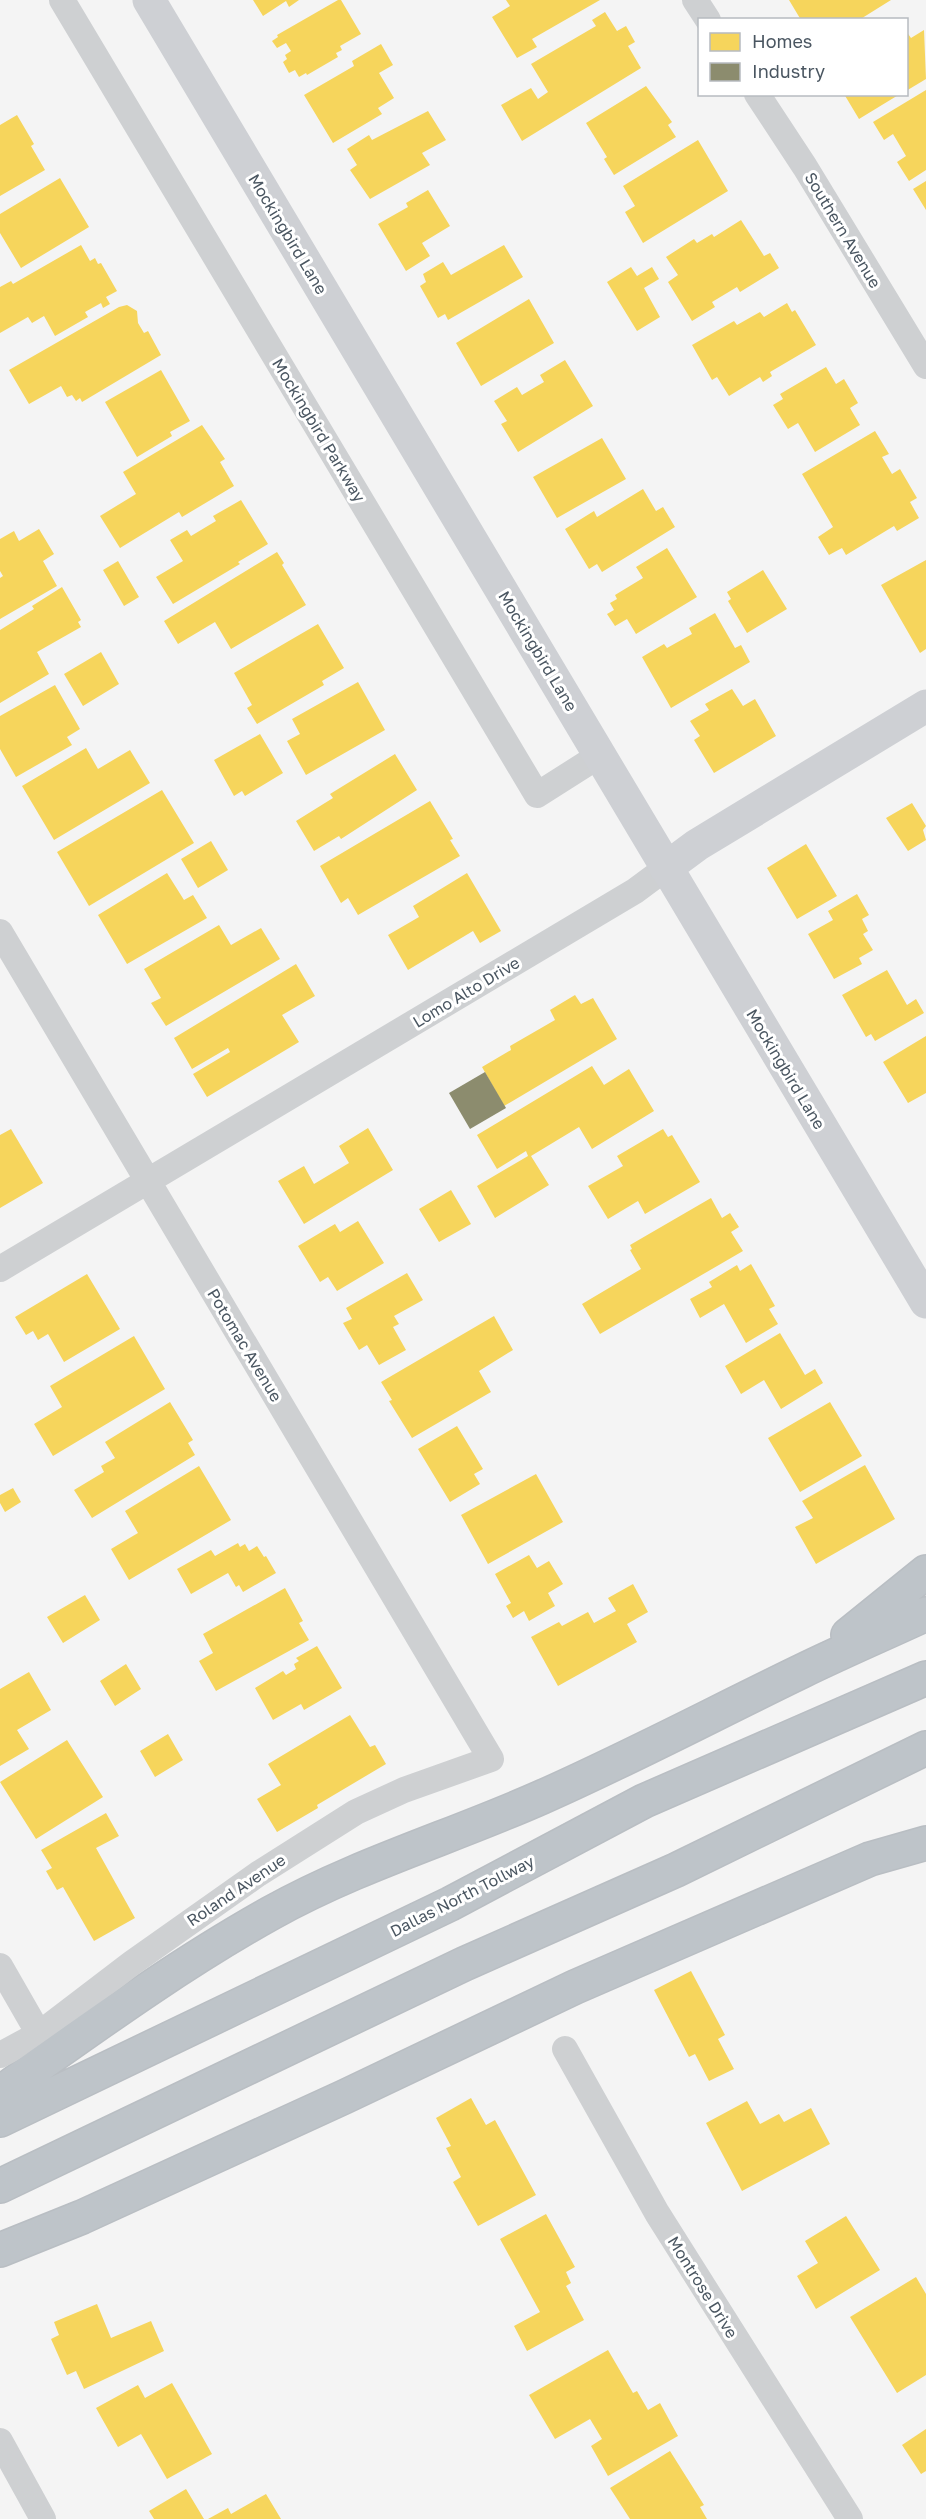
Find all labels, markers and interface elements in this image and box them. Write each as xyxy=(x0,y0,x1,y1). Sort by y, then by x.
legend xyxy=(698,18,908,96)
text: Homes xyxy=(752,30,812,52)
text: Industry xyxy=(752,60,825,82)
street label: Southern Avenue xyxy=(801,168,885,292)
street label: Mockingbird Lane xyxy=(244,170,332,298)
street label: Mockingbird Parkway xyxy=(268,354,370,506)
street label: Mockingbird Lane xyxy=(494,587,582,715)
street label: Lomo Alto Drive xyxy=(409,952,523,1032)
street label: Mockingbird Lane xyxy=(742,1005,830,1133)
street label: Potomac Avenue xyxy=(203,1285,287,1405)
street label: Roland Avenue xyxy=(183,1850,289,1930)
street label: Dallas North Tollway xyxy=(387,1851,537,1941)
street label: Montrose Drive xyxy=(664,2232,742,2342)

